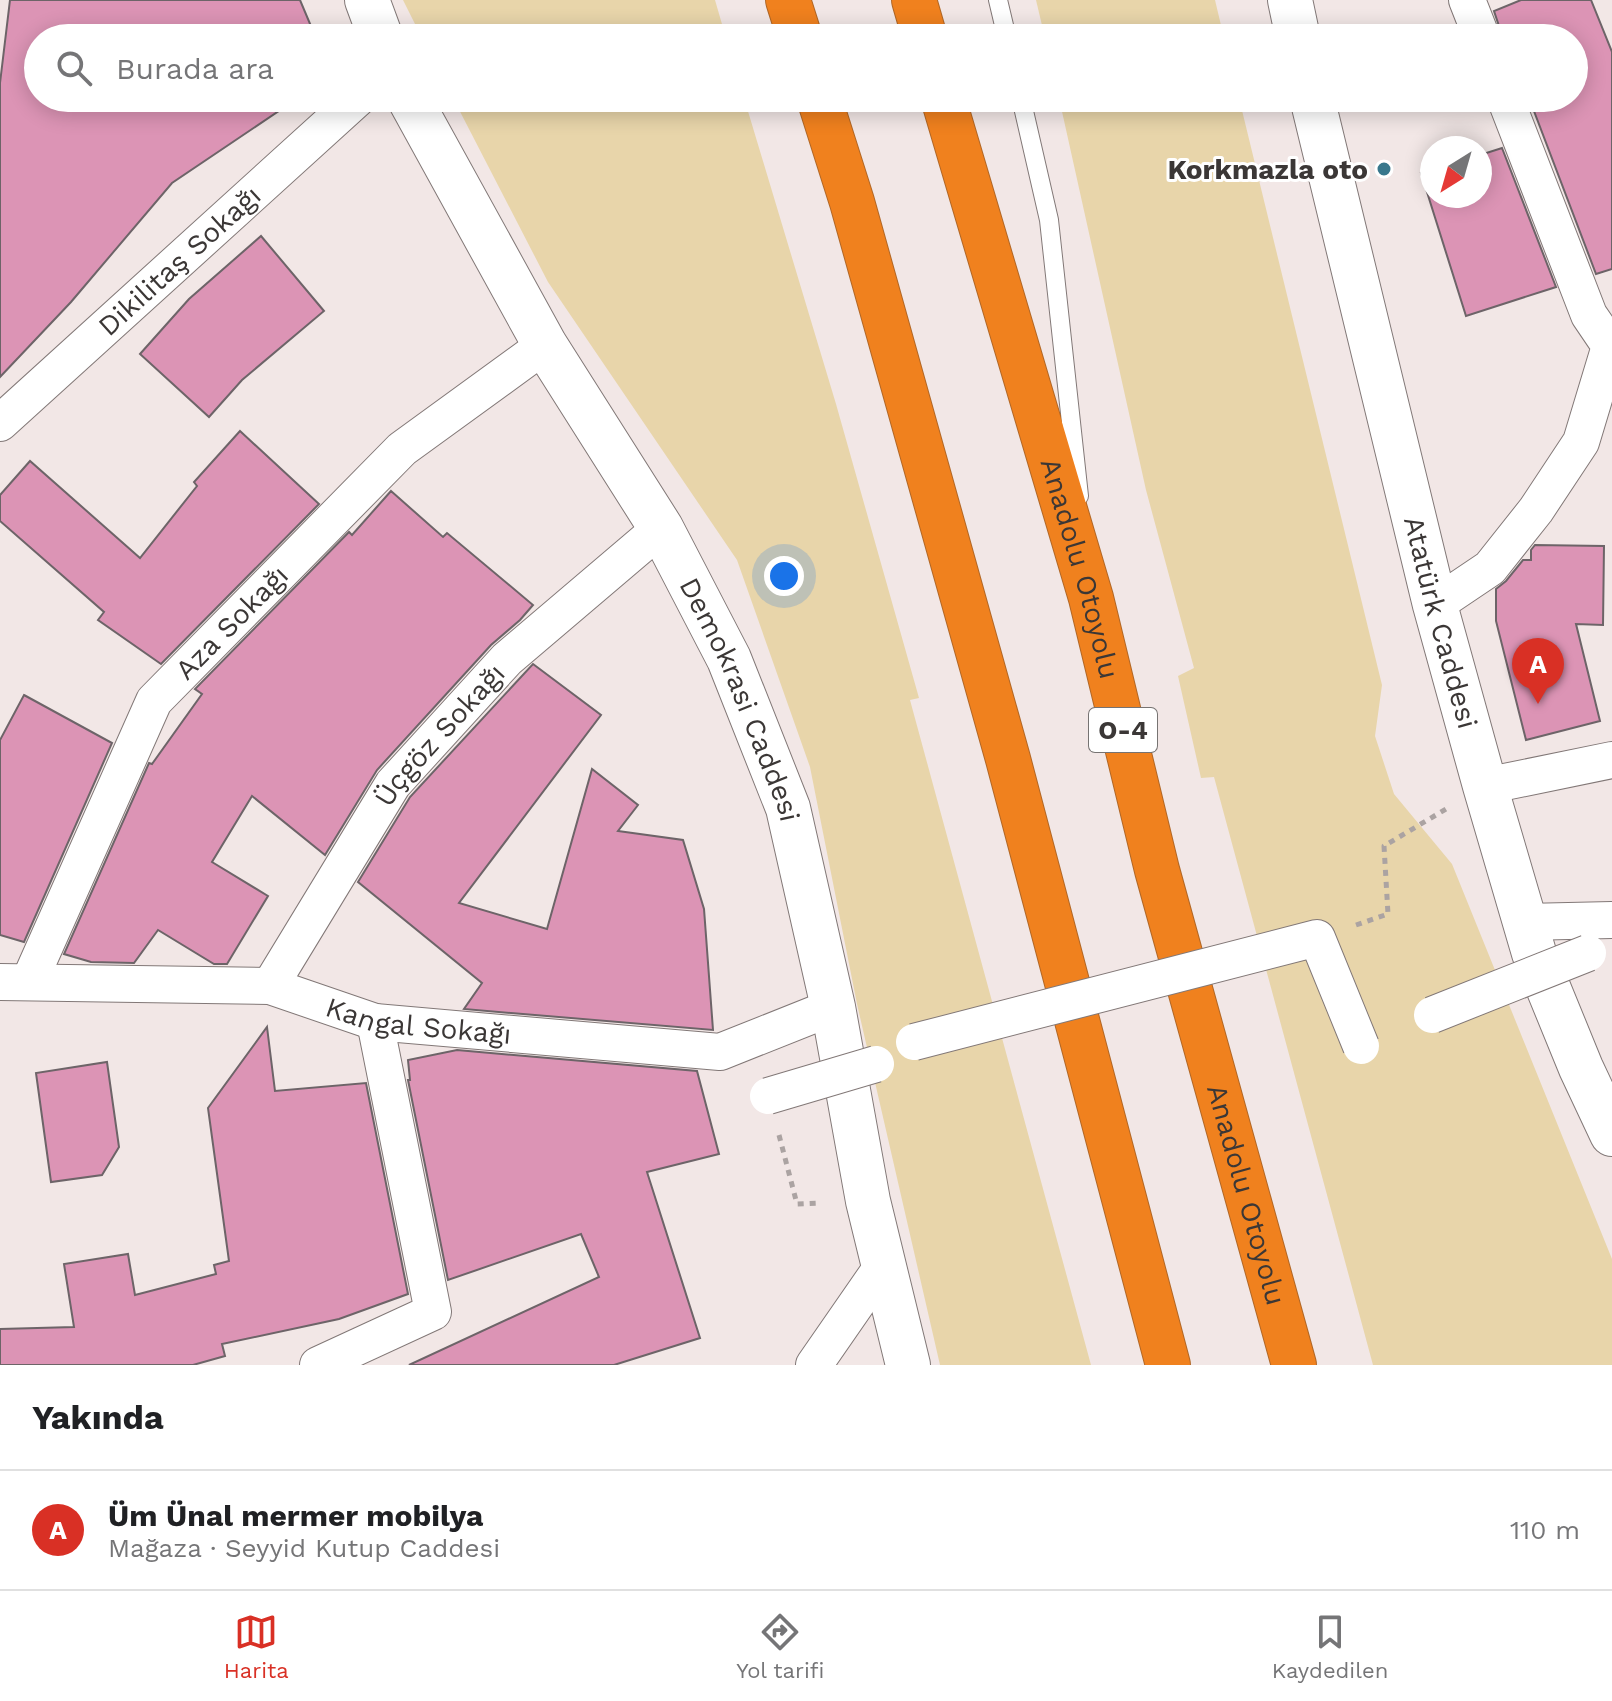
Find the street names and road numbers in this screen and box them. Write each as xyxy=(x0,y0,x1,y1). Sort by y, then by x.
street label: Dikilitaş Sokağı xyxy=(92,179,267,343)
street label: Anadolu Otoyolu xyxy=(1033,454,1126,682)
street label: Atatürk Caddesi xyxy=(1397,513,1484,732)
street label: Aza Sokağı xyxy=(169,559,295,687)
street label: Demokrasi Caddesi xyxy=(673,572,806,824)
street label: Üçgöz Sokağı xyxy=(368,657,512,812)
road number: O-4 xyxy=(1089,708,1157,752)
street label: Kangal Sokağı xyxy=(321,990,513,1051)
street label: Anadolu Otoyolu xyxy=(1200,1080,1293,1309)

